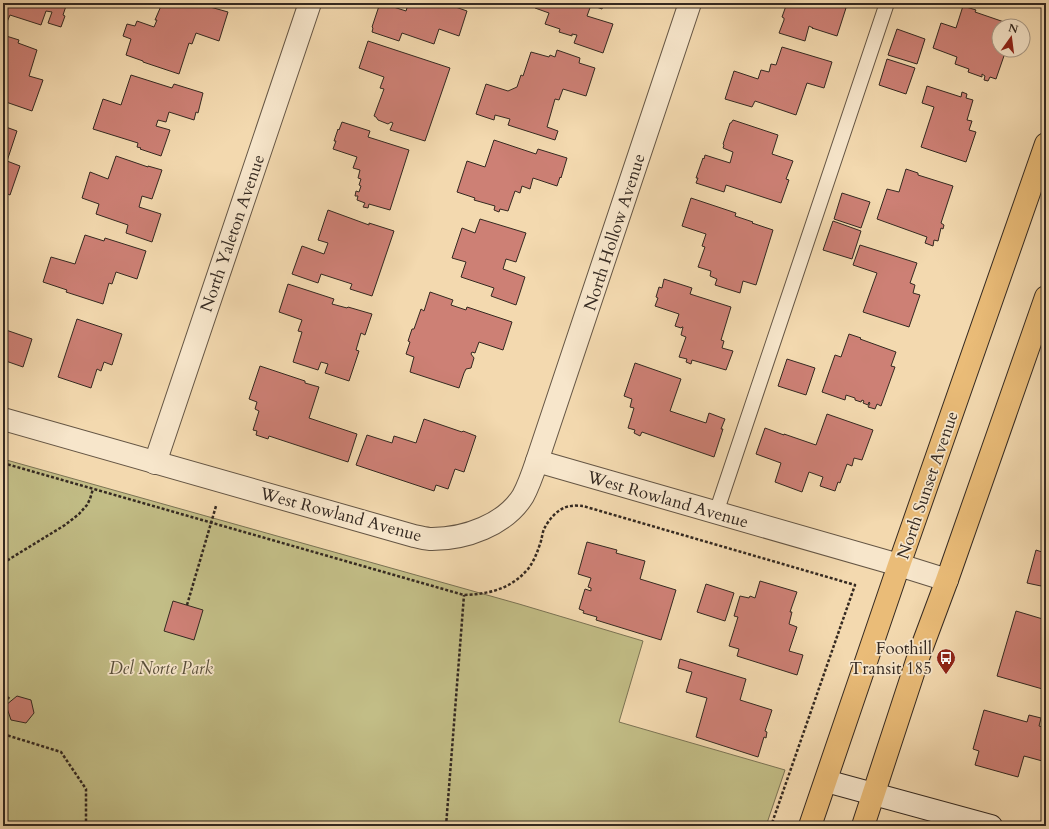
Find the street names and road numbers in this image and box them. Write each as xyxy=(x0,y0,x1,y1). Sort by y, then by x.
street label: North Yaleton Avenue xyxy=(195,151,270,315)
street label: North Hollow Avenue xyxy=(578,151,651,314)
street label: North Sunset Avenue xyxy=(891,408,964,562)
street label: West Rowland Avenue xyxy=(584,465,751,534)
street label: West Rowland Avenue xyxy=(256,482,424,547)

